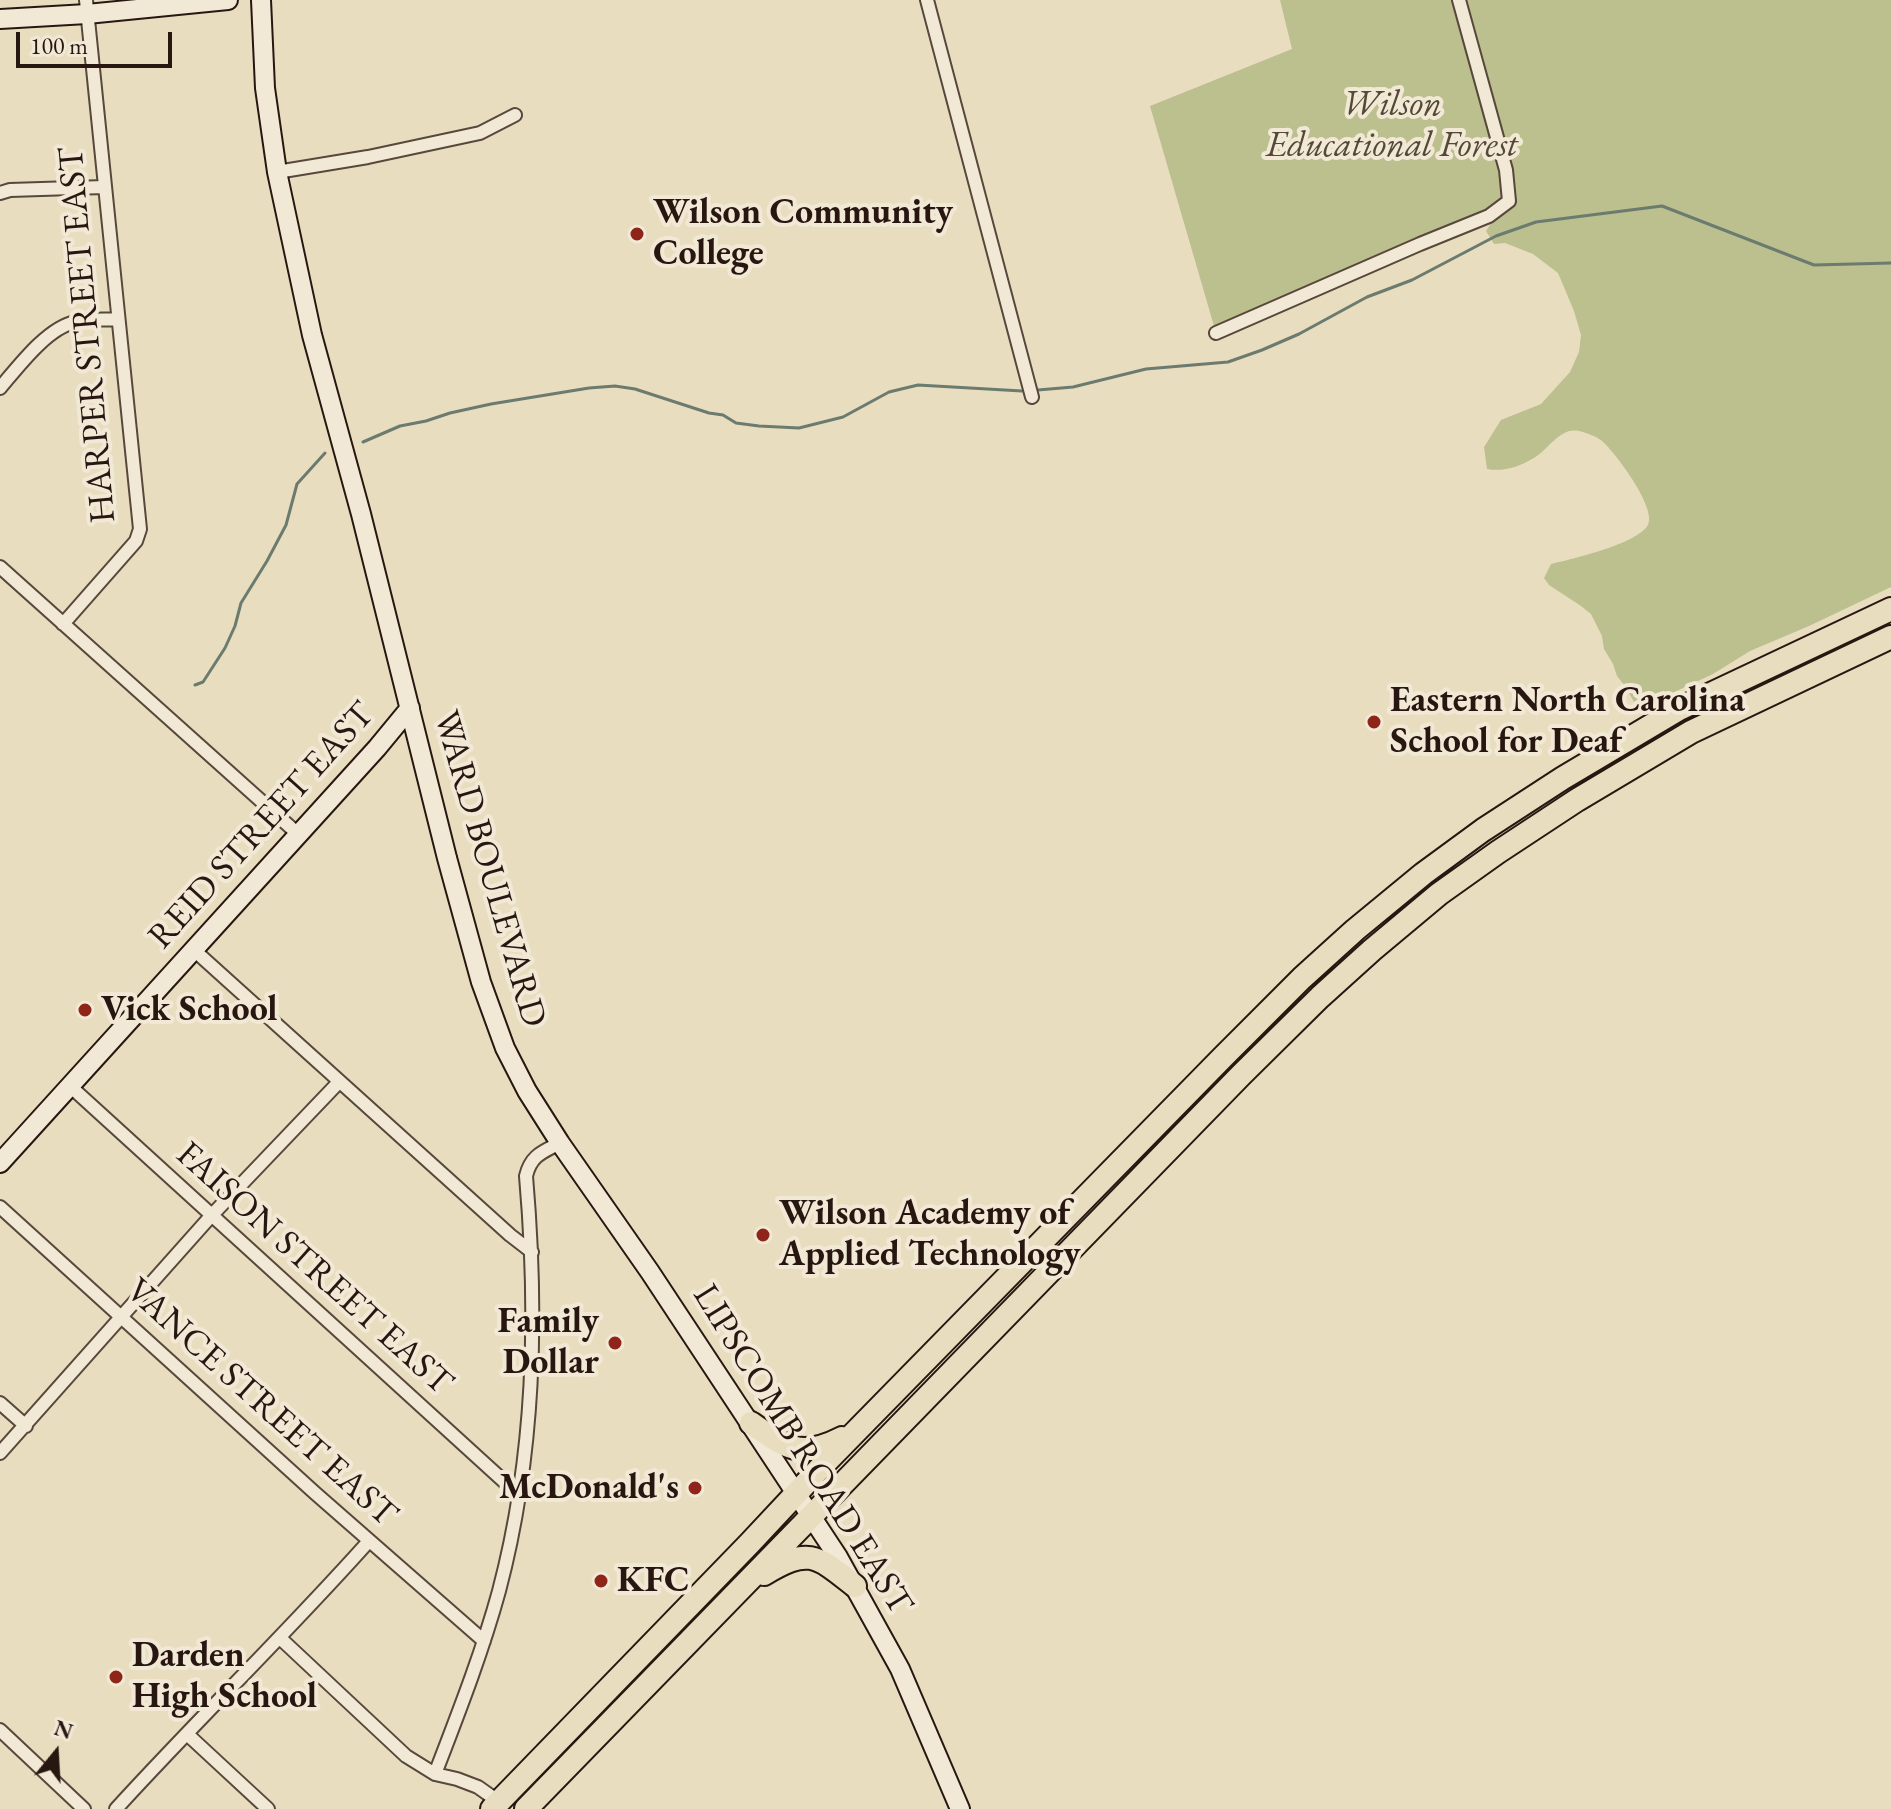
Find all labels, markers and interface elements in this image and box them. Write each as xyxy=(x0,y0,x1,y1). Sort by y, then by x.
scale bar xyxy=(20,16,176,66)
text: 100 m xyxy=(30,30,88,61)
park label: Wilson Educational Forest xyxy=(1266,83,1518,168)
street label: HARPER STREET EAST xyxy=(50,145,126,525)
place label: Wilson Community College xyxy=(653,191,953,276)
marker: Wilson Community College xyxy=(628,225,646,243)
place label: Eastern North Carolina School for Deaf xyxy=(1390,679,1745,764)
street label: REID STREET EAST xyxy=(140,694,384,958)
street label: WARD BOULEVARD xyxy=(423,706,555,1032)
marker: Eastern North Carolina School for Deaf xyxy=(1365,713,1383,731)
place label: Vick School xyxy=(101,988,277,1032)
marker: Vick School xyxy=(76,1001,94,1019)
street label: FAISON STREET EAST xyxy=(167,1133,461,1405)
place label: Wilson Academy of Applied Technology xyxy=(779,1192,1080,1277)
marker: Wilson Academy of Applied Technology xyxy=(754,1226,772,1244)
street label: VANCE STREET EAST xyxy=(116,1270,406,1536)
street label: LIPSCOMB ROAD EAST xyxy=(683,1277,921,1623)
place label: Family Dollar xyxy=(498,1300,599,1385)
marker: Family Dollar xyxy=(606,1334,624,1352)
place label: McDonald's xyxy=(499,1466,679,1510)
marker: McDonald's xyxy=(686,1479,704,1497)
place label: KFC xyxy=(617,1559,690,1603)
marker: KFC xyxy=(592,1572,610,1590)
place label: Darden High School xyxy=(132,1634,317,1719)
marker: Darden High School xyxy=(107,1668,125,1686)
north arrow xyxy=(16,1713,96,1793)
text: N xyxy=(51,1713,77,1746)

